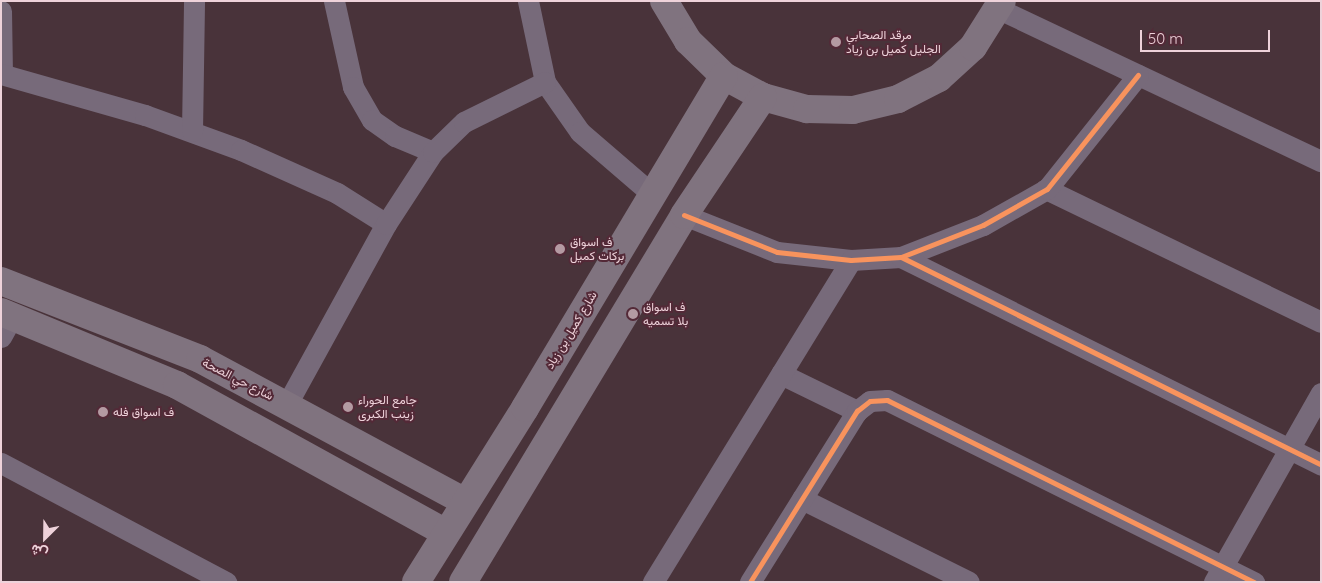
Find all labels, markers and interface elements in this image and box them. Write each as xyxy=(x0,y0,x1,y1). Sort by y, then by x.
scale bar xyxy=(1142,20,1272,52)
place label: مرقد الصحابي الجليل كميل بن زياد xyxy=(846,28,941,56)
text: 50 m xyxy=(1148,29,1183,48)
marker: مرقد الصحابي الجليل كميل بن زياد xyxy=(830,36,842,48)
place label: ف اسواق بركات كميل xyxy=(570,235,624,263)
marker: ف اسواق بركات كميل xyxy=(554,243,566,255)
street label: شارع كميل بن زياد xyxy=(542,289,600,371)
place label: ف اسواق بلا تسميه xyxy=(643,300,688,328)
marker: ف اسواق بلا تسميه xyxy=(627,308,639,320)
street label: شارع حي الصحة xyxy=(200,355,276,403)
place label: جامع الحوراء زينب الكبرى xyxy=(358,393,417,421)
marker: جامع الحوراء زينب الكبرى xyxy=(342,401,354,413)
place label: ف اسواق فله xyxy=(113,405,174,419)
marker: ف اسواق فله xyxy=(97,406,109,418)
north arrow xyxy=(20,513,70,563)
text: ش xyxy=(28,540,50,563)

